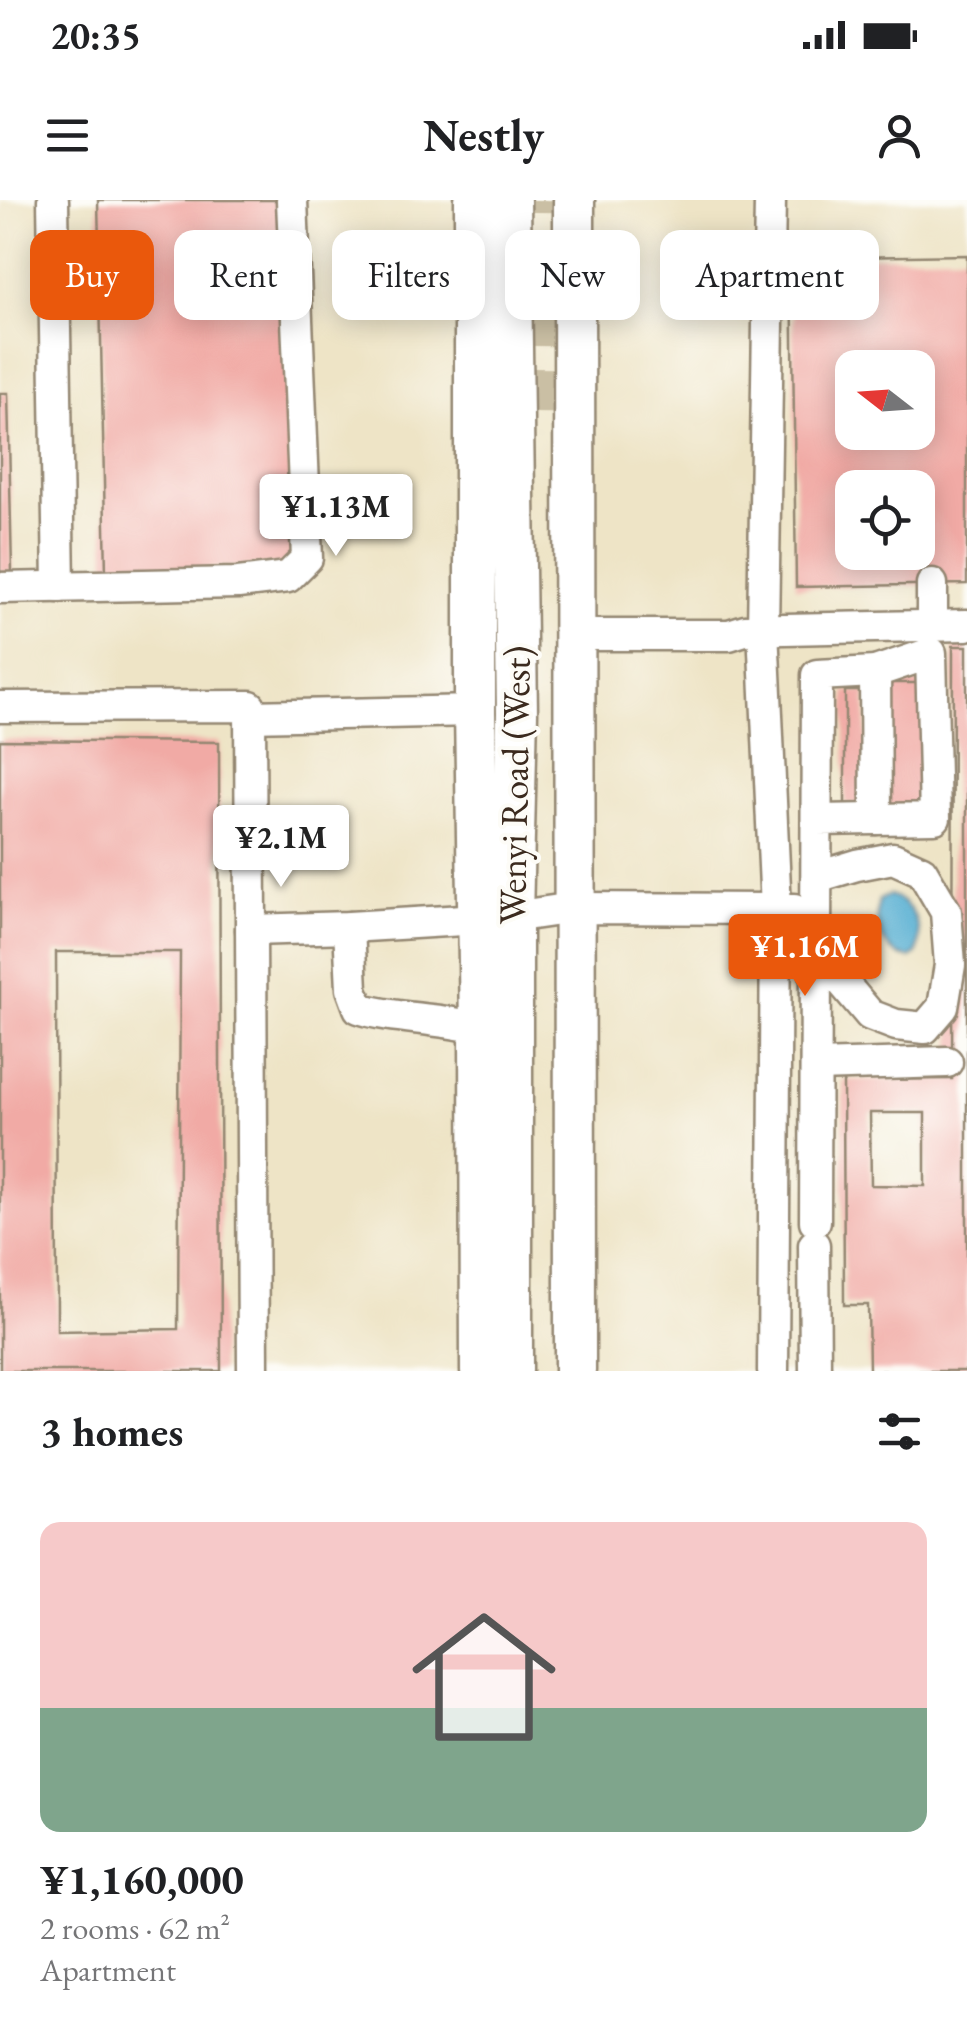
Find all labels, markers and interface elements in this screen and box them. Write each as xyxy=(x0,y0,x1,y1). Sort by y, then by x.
text: 20:35 xyxy=(50,11,141,60)
text: Nestly xyxy=(423,106,544,164)
icon: menu xyxy=(40,108,95,163)
icon: person xyxy=(872,108,927,163)
chip: Buy xyxy=(30,230,154,320)
chip: Rent xyxy=(174,230,312,320)
chip: Filters xyxy=(332,230,485,320)
chip: New xyxy=(505,230,640,320)
chip: Apartment xyxy=(660,230,879,320)
north arrow xyxy=(835,350,935,450)
map controls xyxy=(835,350,935,570)
button: locate xyxy=(835,470,935,570)
pin: ¥1.13M xyxy=(255,474,417,559)
text: ¥1.13M xyxy=(282,485,390,527)
street label: Wenyi Road (West) xyxy=(487,645,541,925)
pin: ¥2.1M xyxy=(211,805,351,890)
text: ¥2.1M xyxy=(235,816,327,858)
pin: ¥1.16M xyxy=(724,914,886,999)
text: ¥1.16M xyxy=(751,925,859,967)
text: 3 homes xyxy=(40,1404,183,1459)
icon: filters xyxy=(872,1404,927,1459)
icon: home xyxy=(394,1587,574,1767)
text: ¥1,160,000 xyxy=(40,1852,244,1907)
text: 2 rooms · 62 m² xyxy=(40,1907,230,1949)
text: Apartment xyxy=(40,1949,176,1991)

